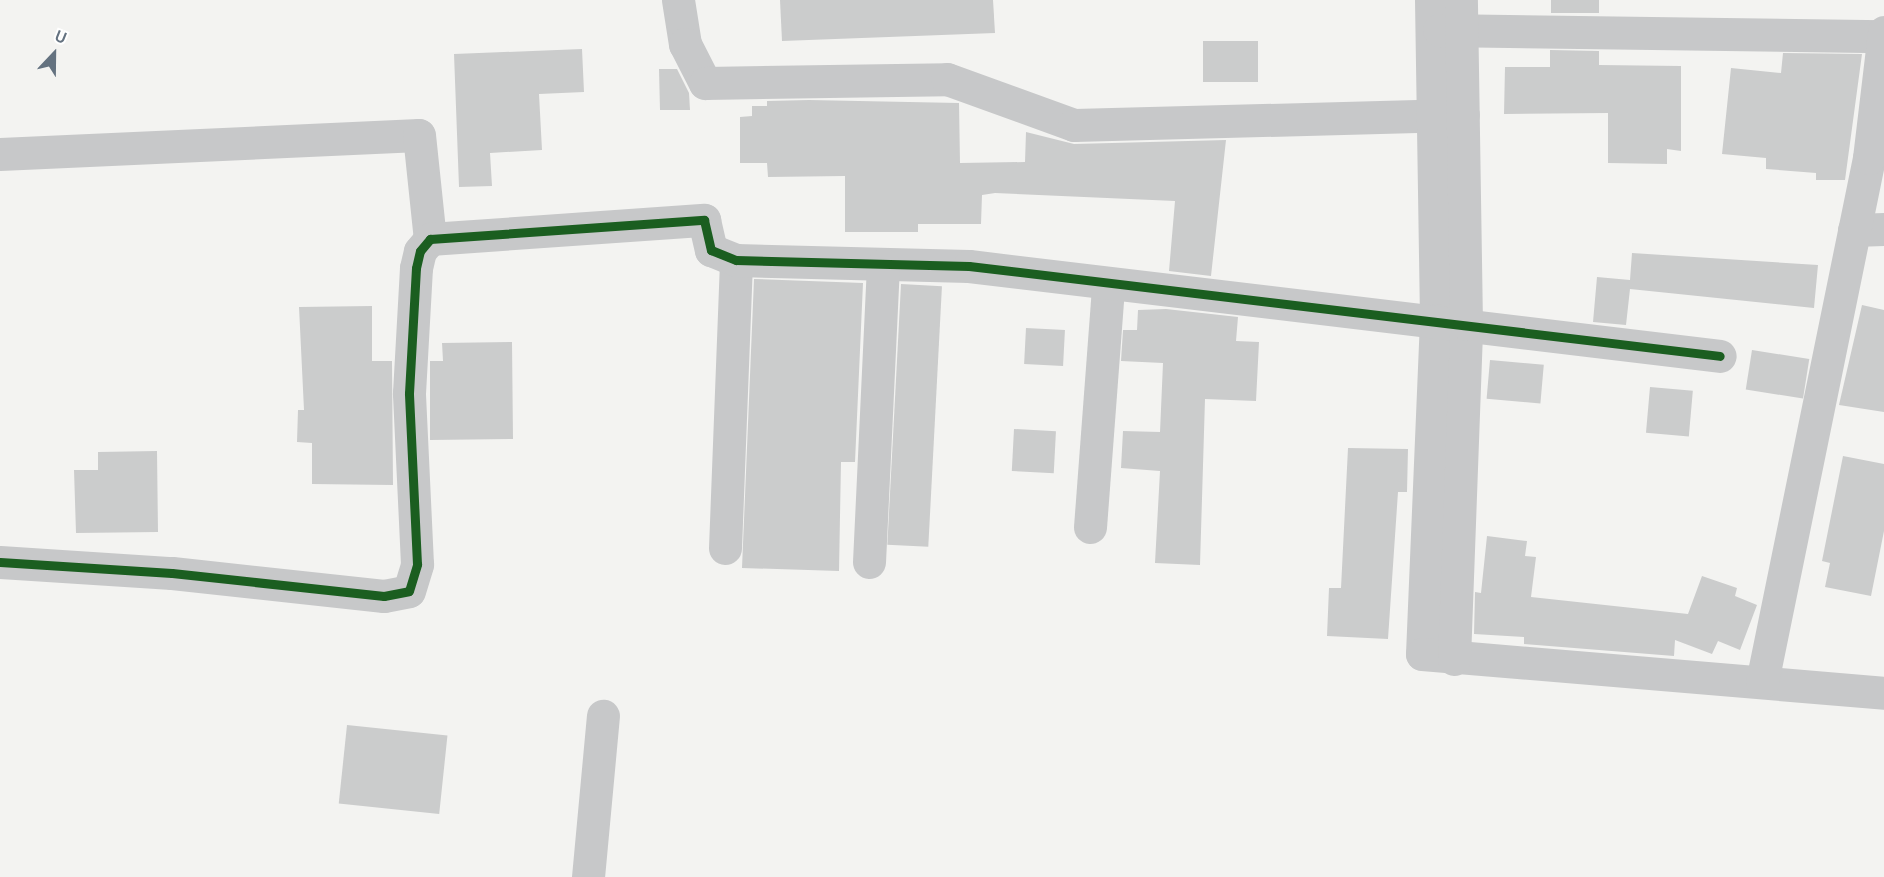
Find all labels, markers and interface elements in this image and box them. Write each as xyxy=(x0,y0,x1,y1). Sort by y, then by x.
north arrow xyxy=(24,24,84,84)
text: U xyxy=(52,25,70,49)

